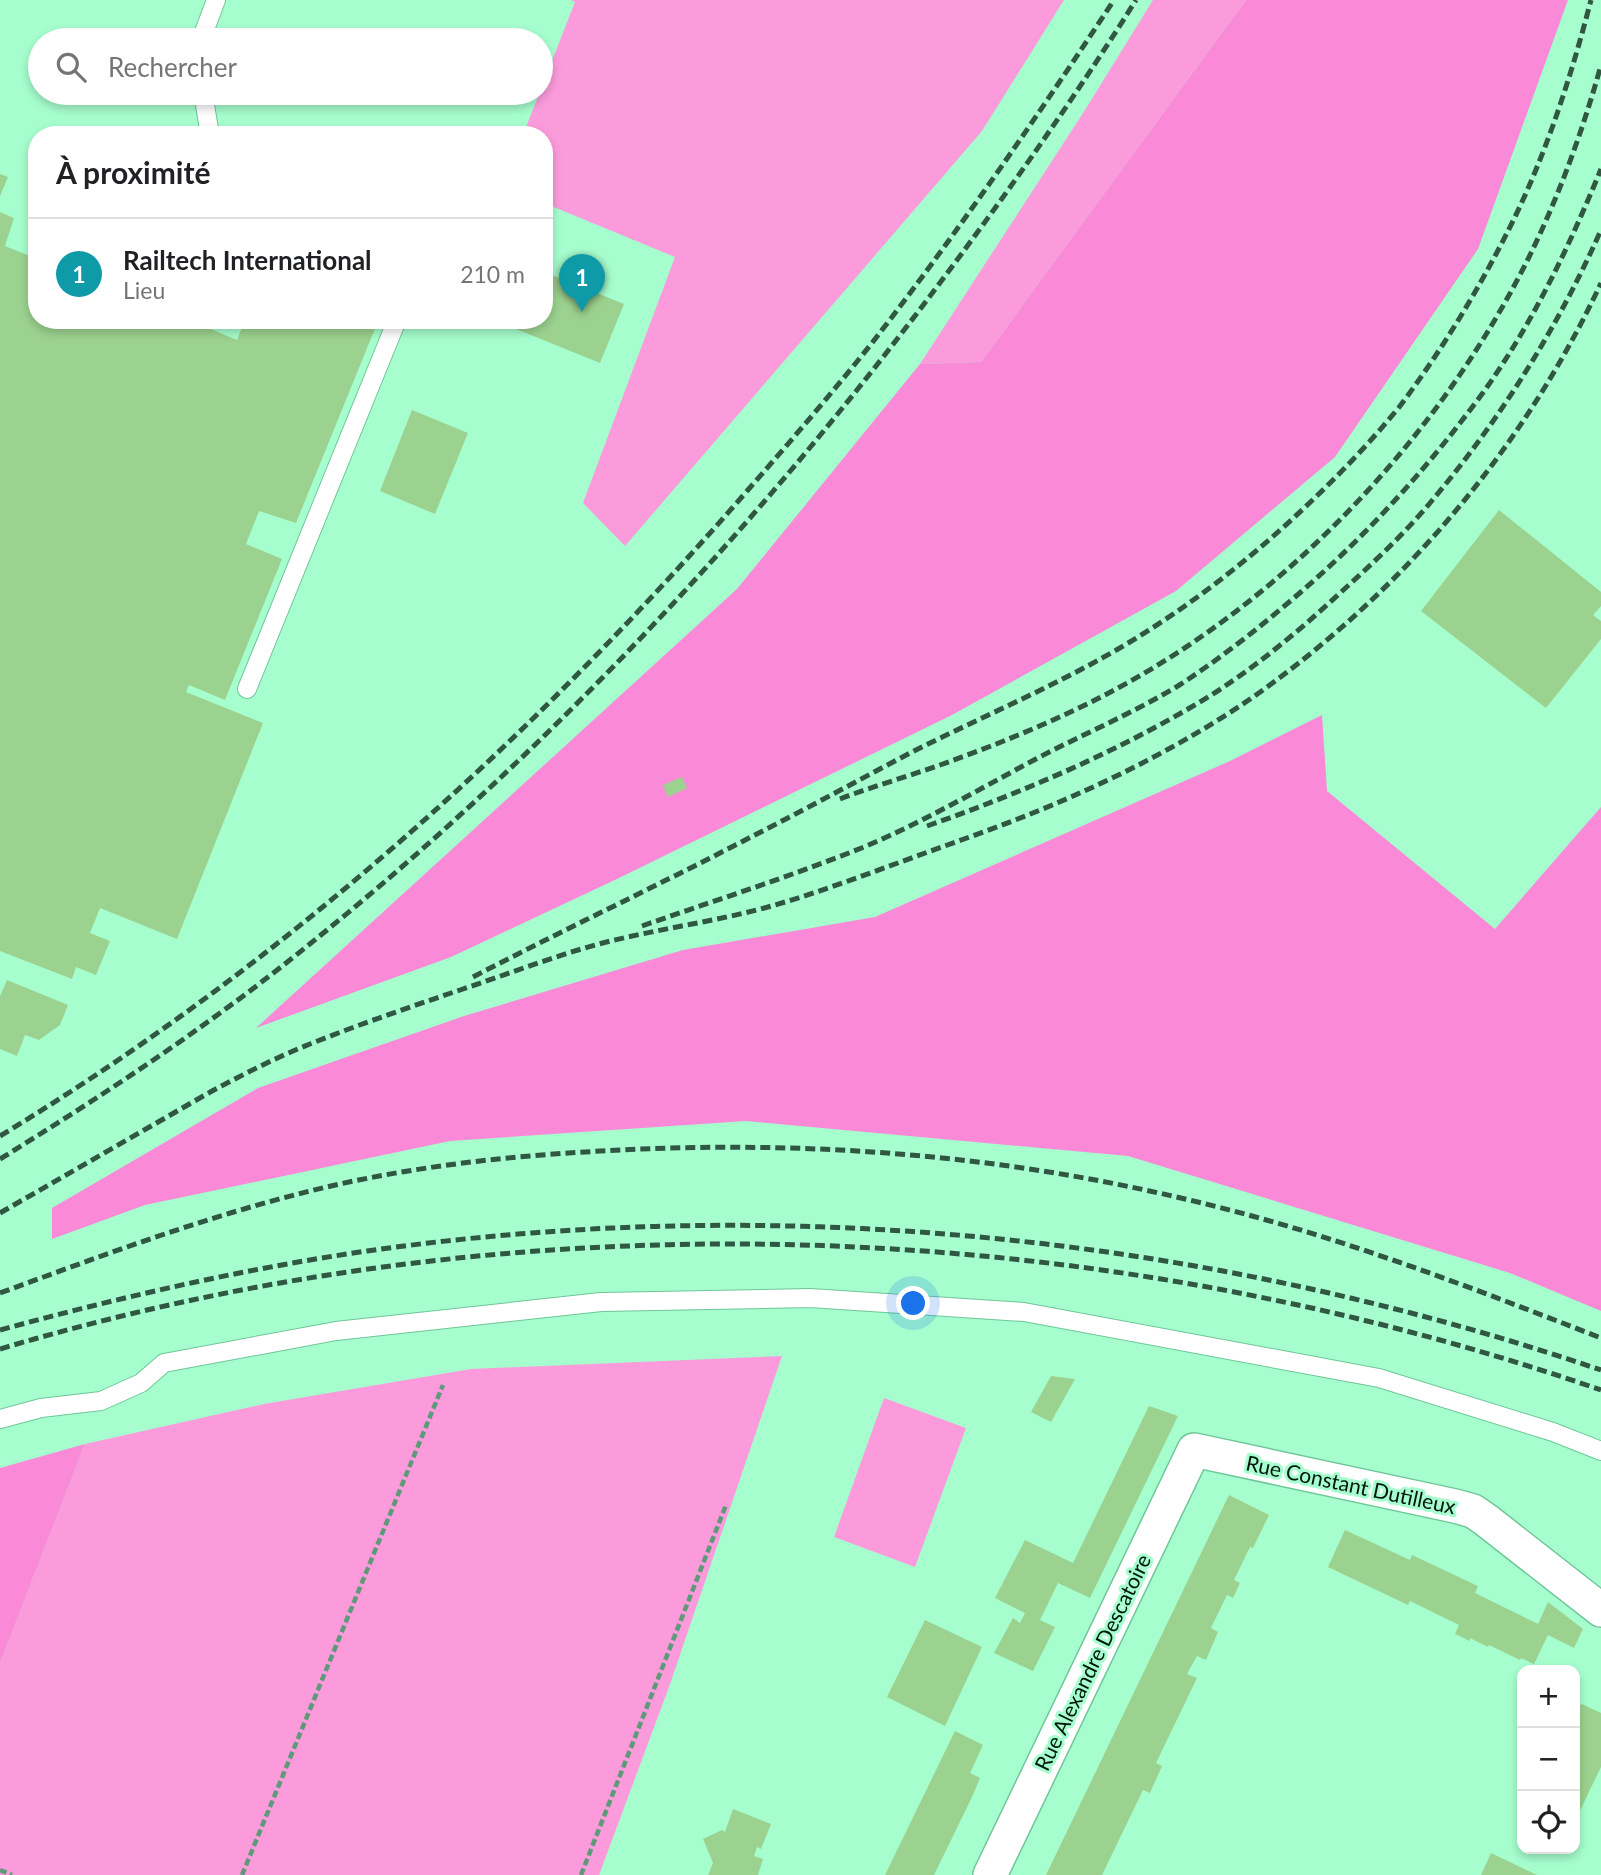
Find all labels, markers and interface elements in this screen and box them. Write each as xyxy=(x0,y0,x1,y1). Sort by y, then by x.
search box xyxy=(28,28,553,105)
icon: search xyxy=(52,48,90,86)
text: Rechercher xyxy=(108,51,237,83)
text: À proximité xyxy=(56,154,211,190)
text: Railtech International xyxy=(123,244,372,276)
pin: 1 xyxy=(559,254,605,312)
text: 1 xyxy=(72,260,86,288)
text: 210 m xyxy=(460,260,525,288)
text: Lieu xyxy=(123,276,165,304)
your location xyxy=(896,1286,930,1320)
street label: Rue Constant Dutilleux xyxy=(1244,1450,1459,1519)
street label: Rue Alexandre Descatoire xyxy=(1029,1550,1155,1774)
map controls xyxy=(1517,1665,1580,1854)
button: + xyxy=(1517,1665,1580,1728)
button: − xyxy=(1517,1728,1580,1791)
button: locate xyxy=(1517,1791,1580,1854)

